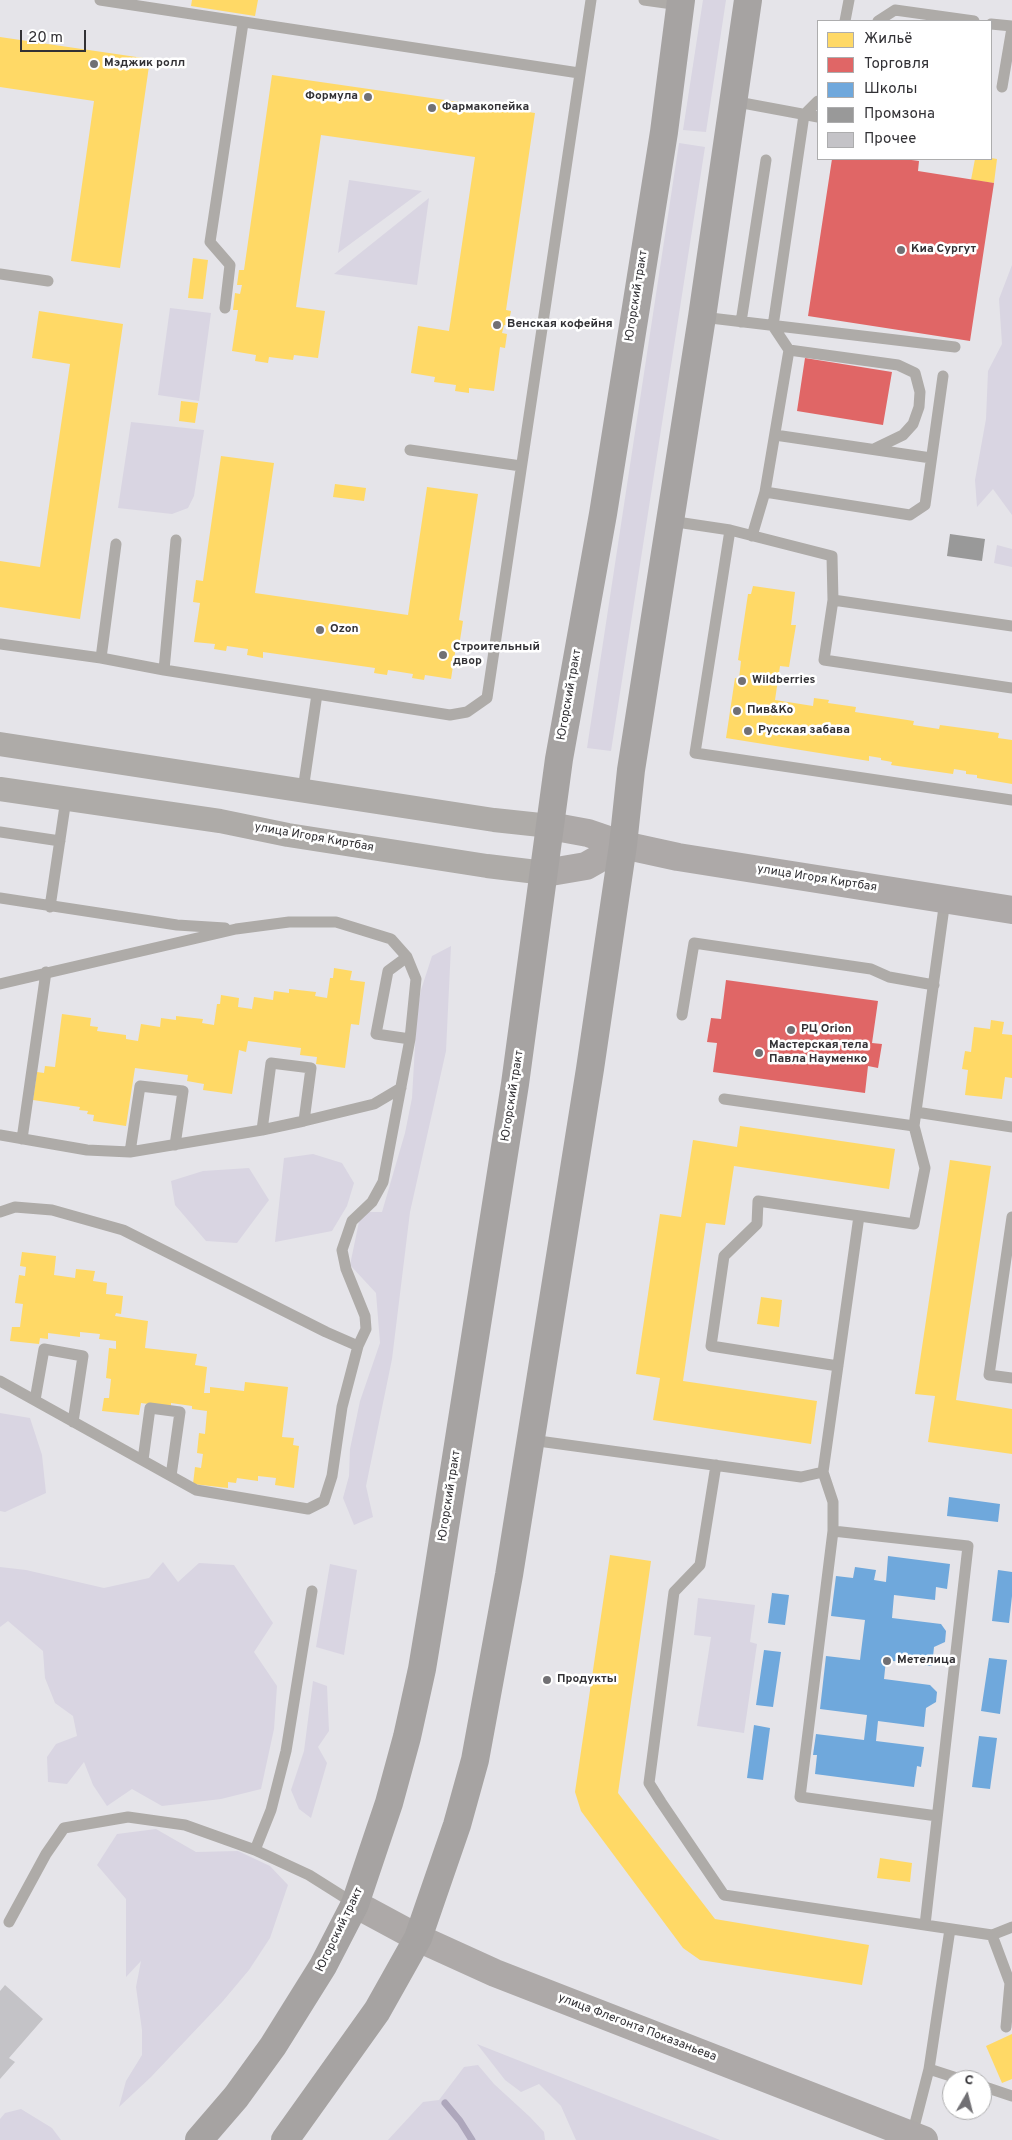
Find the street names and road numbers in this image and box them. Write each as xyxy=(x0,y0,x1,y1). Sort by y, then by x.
street label: Югорский тракт xyxy=(623,249,651,343)
street label: Югорский тракт xyxy=(555,648,585,742)
street label: улица Игоря Киртбая xyxy=(253,820,375,856)
street label: улица Игоря Киртбая xyxy=(756,862,878,896)
street label: Югорский тракт xyxy=(499,1049,527,1143)
street label: Югорский тракт xyxy=(436,1449,464,1543)
street label: Югорский тракт xyxy=(313,1885,367,1975)
street label: улица Флегонта Показаньева xyxy=(556,1991,718,2065)

